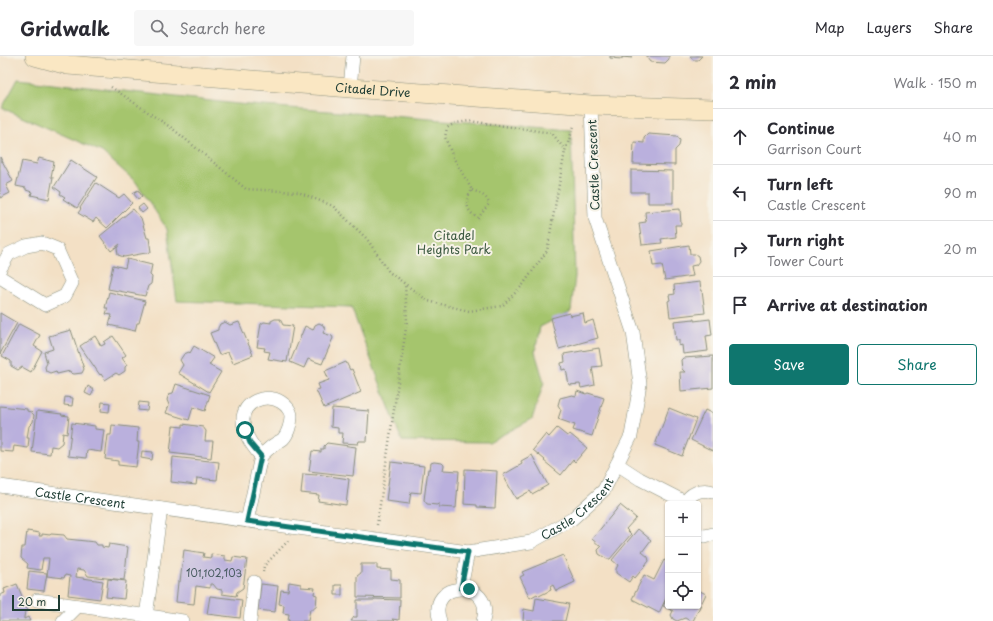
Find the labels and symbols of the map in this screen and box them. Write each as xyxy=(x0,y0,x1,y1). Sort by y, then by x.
street label: Citadel Drive xyxy=(334,78,411,101)
street label: Castle Crescent xyxy=(582,119,604,211)
park label: Citadel Heights Park xyxy=(417,226,491,258)
route start xyxy=(236,421,254,439)
street label: Castle Crescent xyxy=(537,474,618,544)
street label: Castle Crescent xyxy=(34,482,127,513)
house number: 101,102,103 xyxy=(186,565,242,580)
route end xyxy=(460,580,478,598)
scale bar xyxy=(12,593,60,612)

